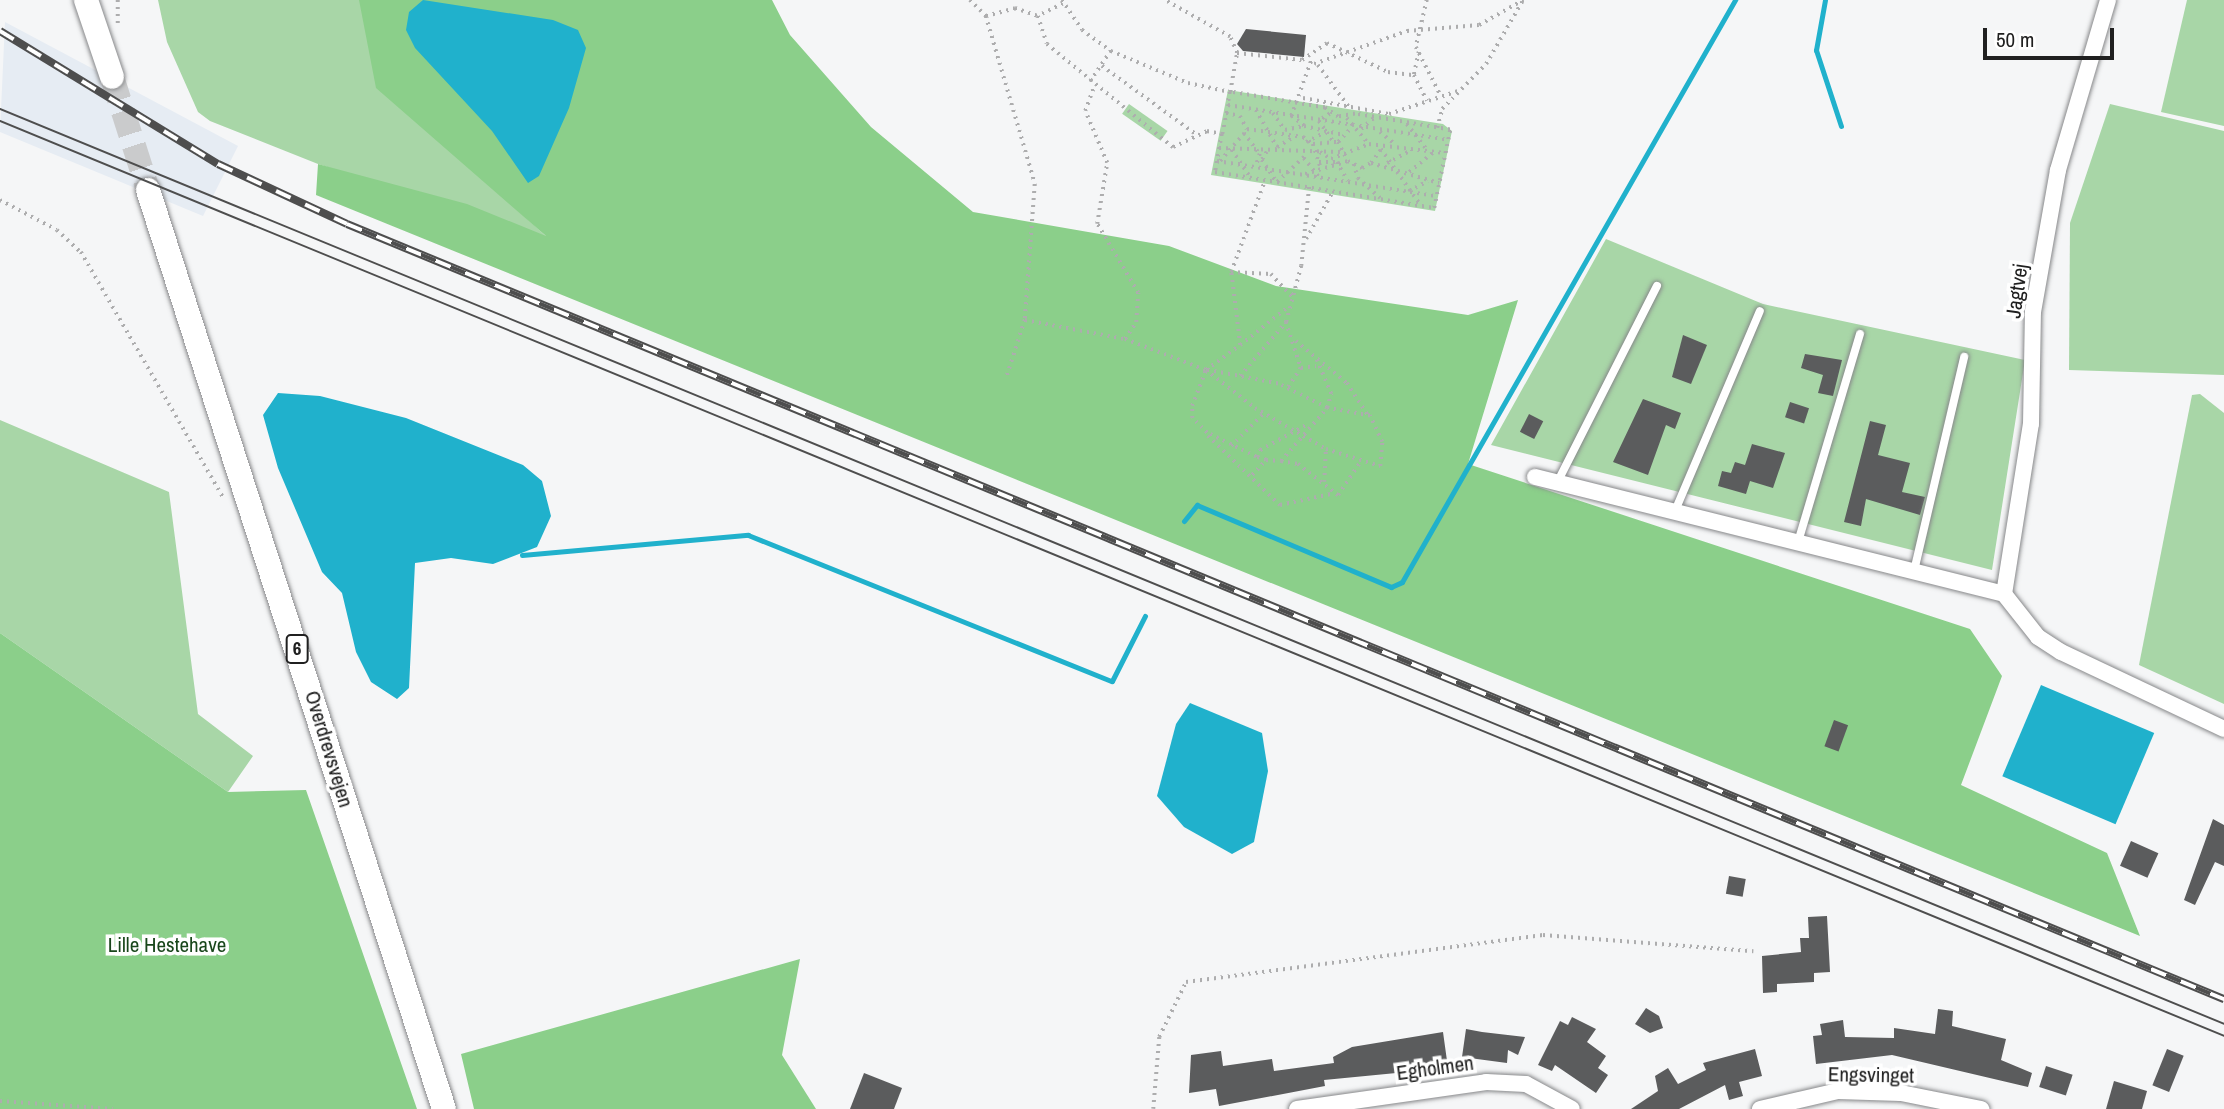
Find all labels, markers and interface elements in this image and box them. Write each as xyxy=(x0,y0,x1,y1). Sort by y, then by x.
scale bar xyxy=(1986,14,2117,58)
text: 50 m xyxy=(1996,25,2034,54)
street label: Jagtvej xyxy=(2001,262,2033,320)
road number: 6 xyxy=(285,634,309,664)
street label: Overdrevsvejen xyxy=(299,688,359,810)
park label: Lille Hestehave xyxy=(108,932,226,958)
street label: Egholmen xyxy=(1395,1050,1475,1086)
street label: Engsvinget xyxy=(1828,1062,1914,1088)

